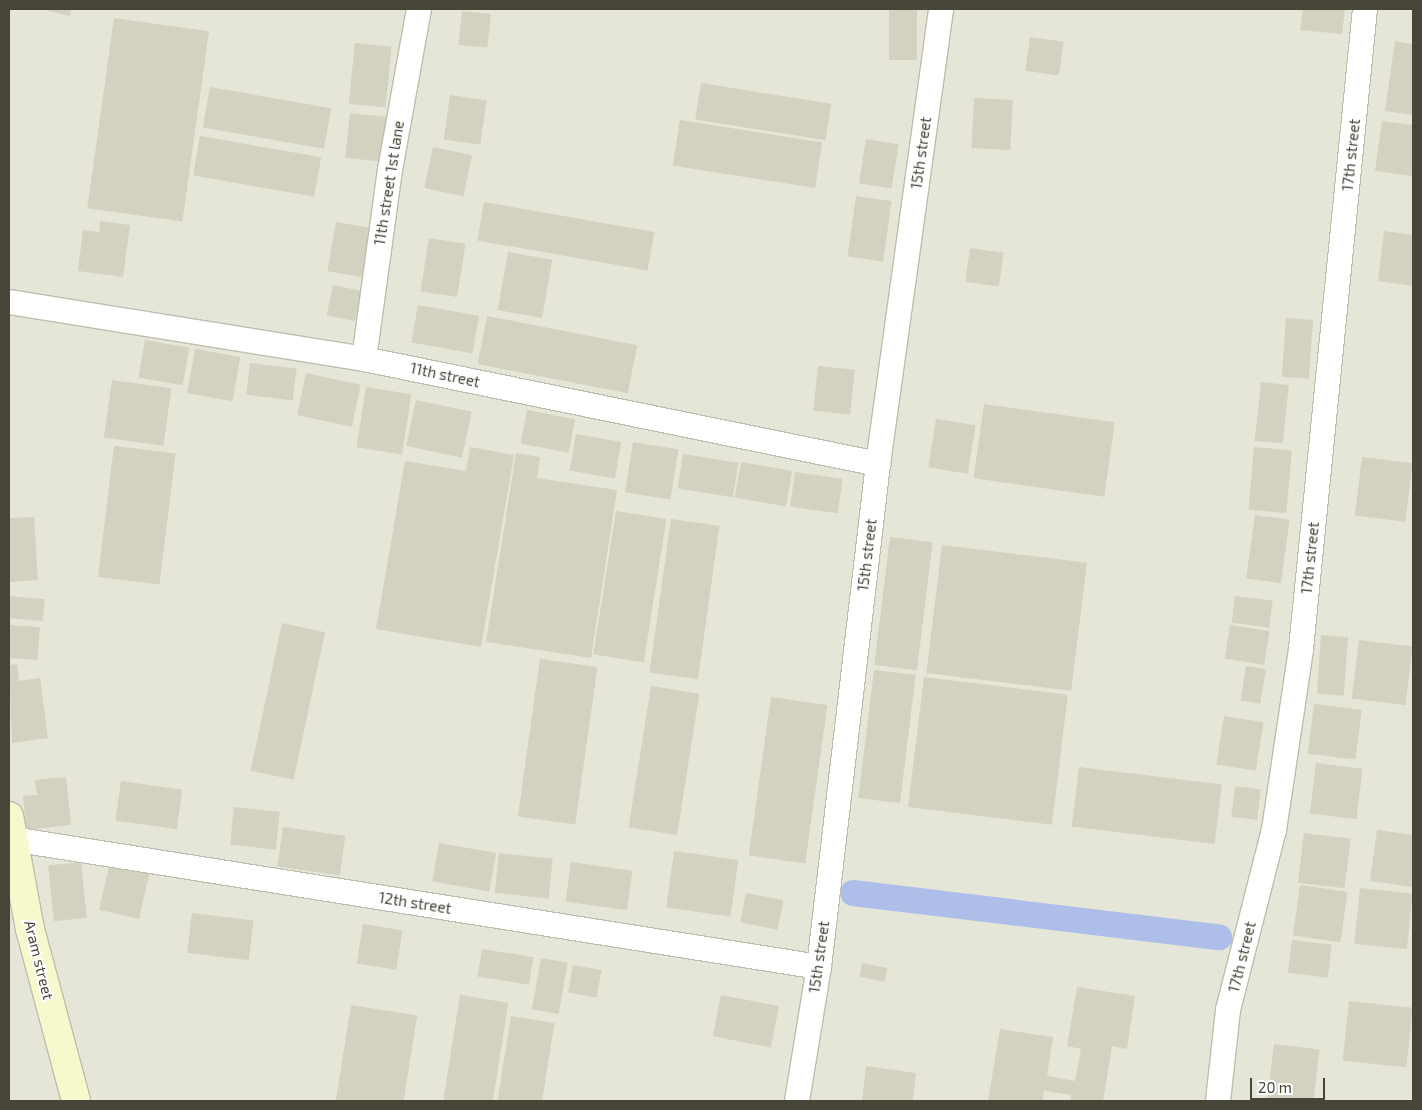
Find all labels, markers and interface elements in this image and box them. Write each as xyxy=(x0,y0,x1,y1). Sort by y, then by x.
street label: 15th street xyxy=(907,116,935,190)
street label: 17th street xyxy=(1338,118,1364,192)
street label: 11th street 1st lane xyxy=(370,119,408,247)
street label: 11th street xyxy=(409,359,481,391)
street label: 15th street xyxy=(854,518,880,592)
street label: 17th street xyxy=(1297,521,1323,595)
street label: 12th street xyxy=(377,888,453,918)
street label: Aram street xyxy=(20,919,58,1001)
street label: 15th street xyxy=(805,920,833,994)
street label: 17th street xyxy=(1225,920,1259,994)
scale bar xyxy=(1252,1068,1327,1100)
text: 20 m xyxy=(1258,1078,1292,1096)

